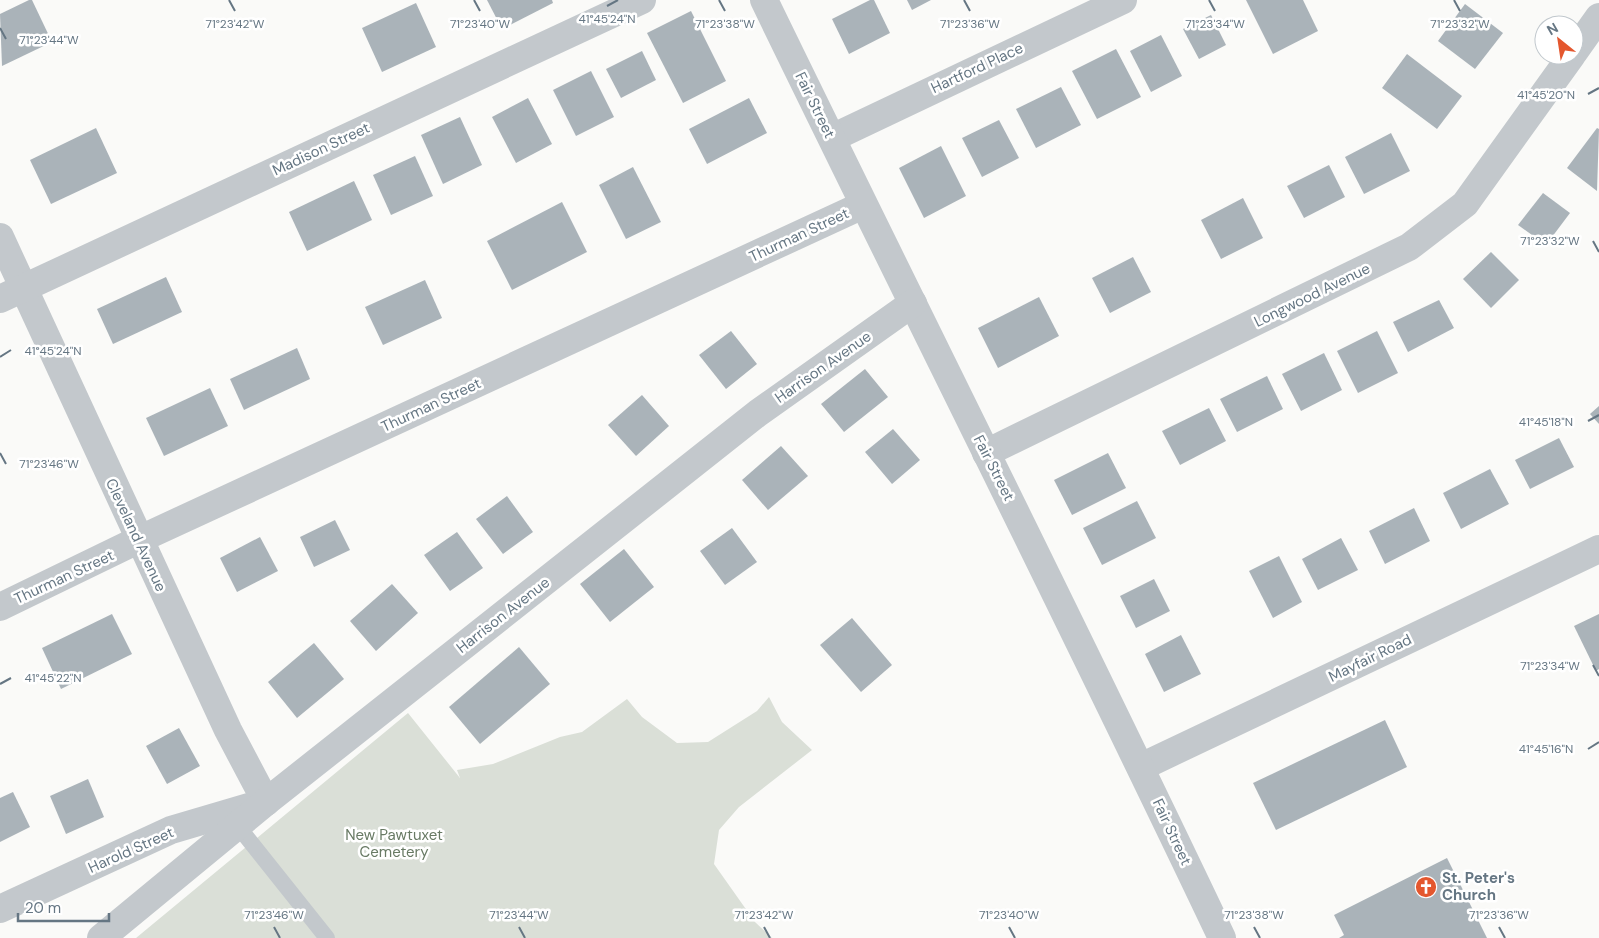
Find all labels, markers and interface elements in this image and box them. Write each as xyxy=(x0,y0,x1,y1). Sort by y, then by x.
text: 41°45'24"N xyxy=(578,11,636,27)
north arrow xyxy=(1534,15,1584,65)
text: 71°23'42"W xyxy=(206,16,265,32)
text: 71°23'40"W xyxy=(450,16,510,32)
text: 71°23'38"W xyxy=(695,16,755,32)
text: 71°23'36"W xyxy=(940,16,1000,32)
text: 71°23'34"W xyxy=(1185,16,1245,32)
text: 71°23'32"W xyxy=(1430,16,1490,32)
text: N xyxy=(1544,18,1561,39)
text: 71°23'44"W xyxy=(19,32,79,48)
street label: Hartford Place xyxy=(928,38,1026,98)
street label: Fair Street xyxy=(790,69,840,142)
text: 41°45'20"N xyxy=(1517,87,1575,103)
street label: Madison Street xyxy=(269,118,373,180)
street label: Thurman Street xyxy=(746,203,852,267)
text: 71°23'32"W xyxy=(1520,233,1580,249)
street label: Longwood Avenue xyxy=(1251,258,1373,332)
street label: Harrison Avenue xyxy=(771,326,875,408)
text: 41°45'24"N xyxy=(24,343,82,359)
street label: Thurman Street xyxy=(378,373,484,437)
text: 41°45'18"N xyxy=(1519,414,1573,430)
street label: Fair Street xyxy=(969,432,1019,504)
text: 71°23'46"W xyxy=(19,456,79,472)
street label: Cleveland Avenue xyxy=(101,475,171,595)
street label: Thurman Street xyxy=(11,545,117,609)
street label: Harrison Avenue xyxy=(452,572,554,658)
street label: Mayfair Road xyxy=(1325,629,1415,687)
text: 71°23'34"W xyxy=(1520,658,1580,674)
text: 41°45'22"N xyxy=(24,670,82,686)
text: 41°45'16"N xyxy=(1519,741,1573,757)
street label: Fair Street xyxy=(1148,795,1196,869)
street label: Harold Street xyxy=(85,822,177,878)
park label: New Pawtuxet Cemetery xyxy=(345,825,443,862)
place label: St. Peter's Church xyxy=(1442,868,1515,905)
church icon: St. Peter's Church xyxy=(1414,875,1438,899)
scale bar xyxy=(18,890,109,922)
text: 20 m xyxy=(25,898,61,918)
text: 71°23'46"W xyxy=(244,907,304,923)
text: 71°23'44"W xyxy=(489,907,549,923)
text: 71°23'42"W xyxy=(735,907,794,923)
text: 71°23'40"W xyxy=(979,907,1039,923)
text: 71°23'38"W xyxy=(1224,907,1284,923)
text: 71°23'36"W xyxy=(1469,907,1529,923)

